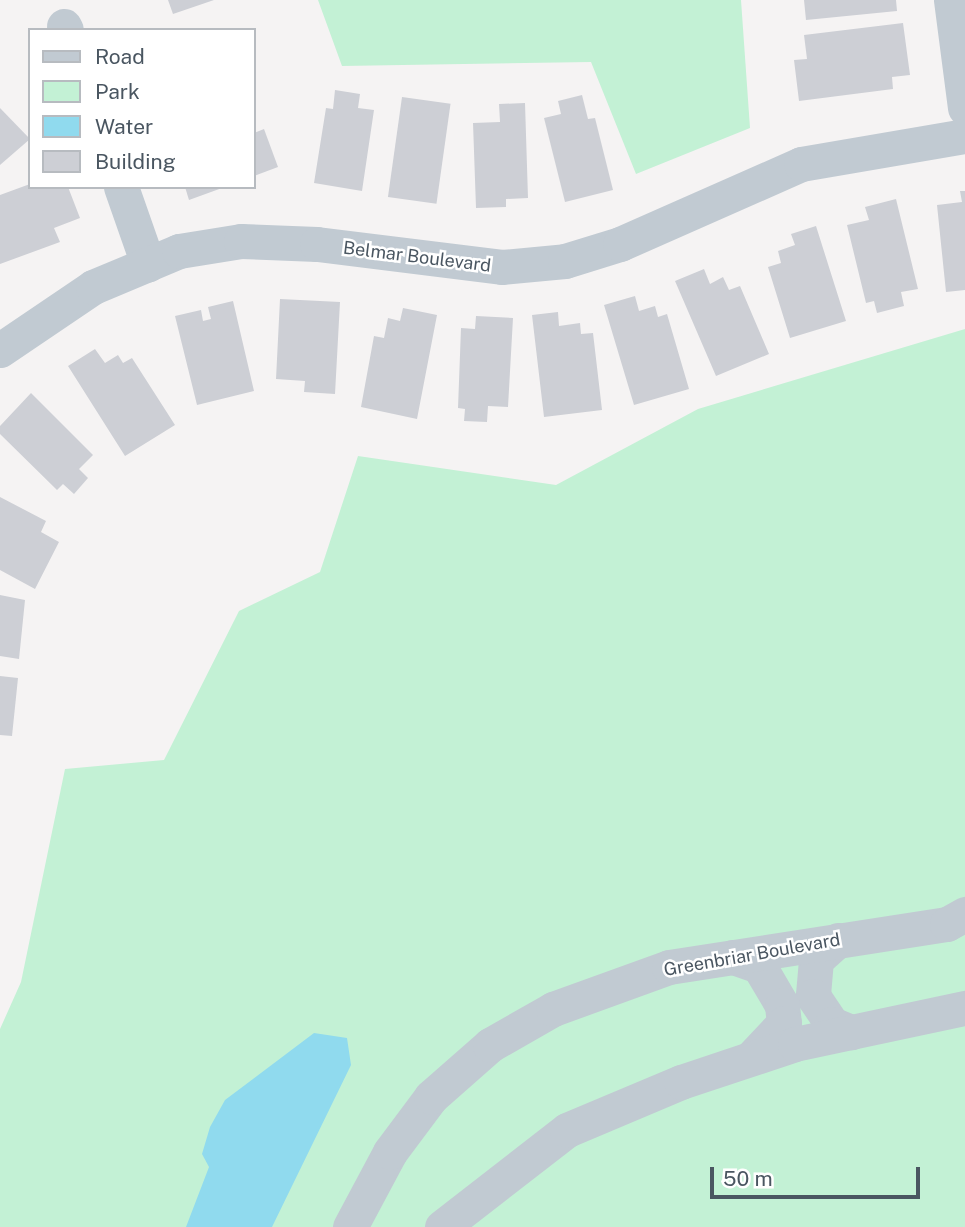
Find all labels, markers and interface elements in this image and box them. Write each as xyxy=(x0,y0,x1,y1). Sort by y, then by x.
legend xyxy=(28,28,256,189)
text: Road xyxy=(95,44,145,69)
text: Park xyxy=(95,79,140,104)
text: Water xyxy=(95,114,153,139)
text: Building xyxy=(95,149,176,174)
street label: Belmar Boulevard xyxy=(342,237,492,277)
street label: Greenbriar Boulevard xyxy=(662,929,842,981)
scale bar xyxy=(713,1154,923,1198)
text: 50 m xyxy=(723,1166,773,1191)

